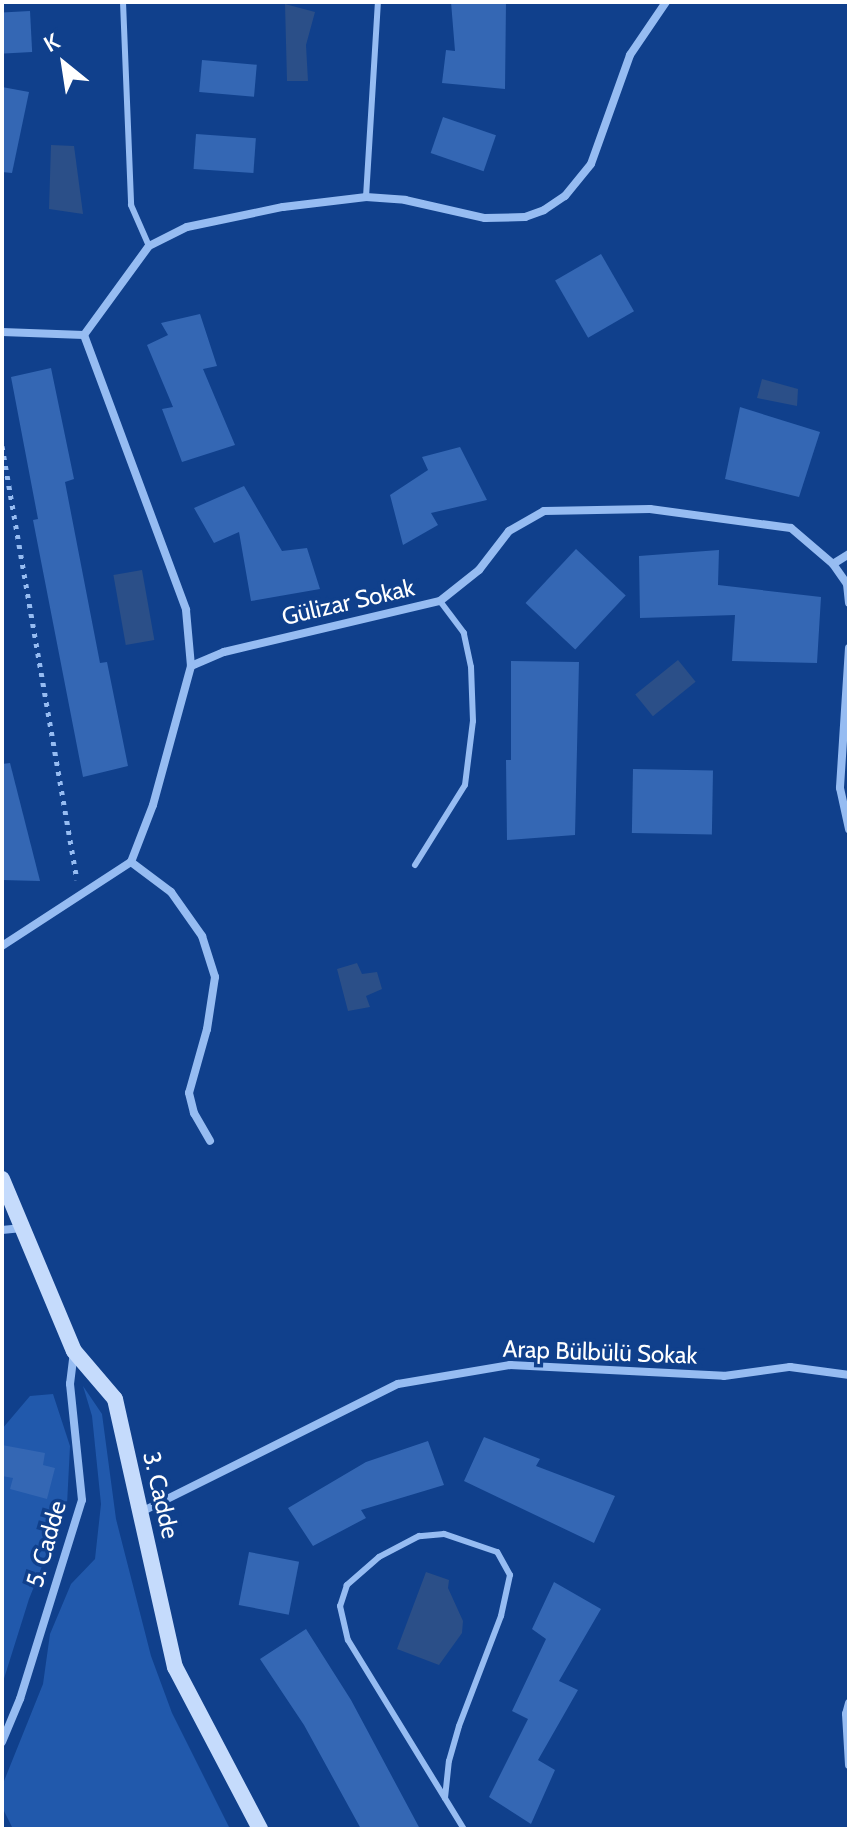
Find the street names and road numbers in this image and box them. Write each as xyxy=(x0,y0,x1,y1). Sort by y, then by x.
street label: Gülizar Sokak xyxy=(279,573,417,631)
street label: Arap Bülbülü Sokak xyxy=(502,1334,698,1370)
street label: 3. Cadde xyxy=(137,1449,185,1541)
street label: 5. Cadde xyxy=(20,1497,72,1591)

